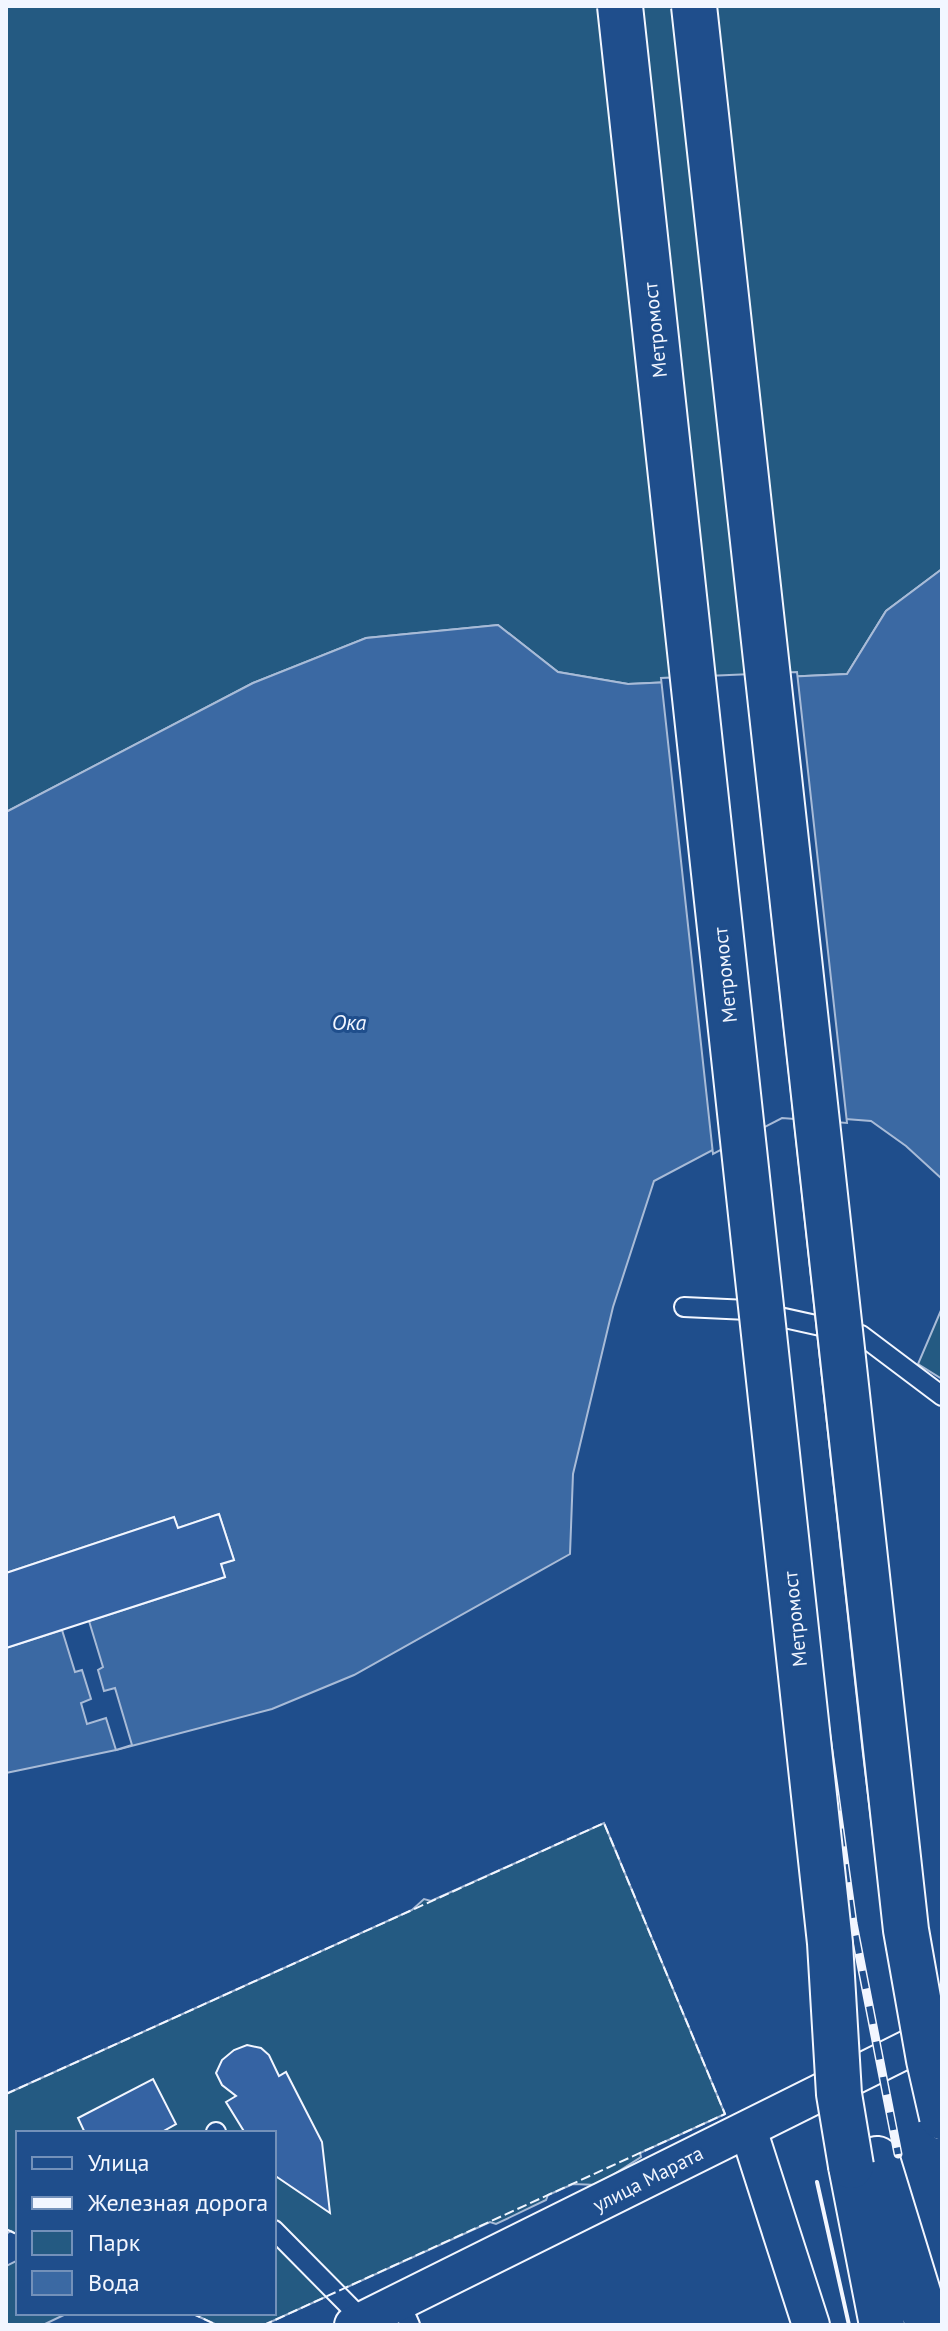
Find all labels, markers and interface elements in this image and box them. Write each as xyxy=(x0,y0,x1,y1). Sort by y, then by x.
street label: Метромост xyxy=(637,281,673,379)
street label: Метромост xyxy=(707,926,743,1024)
water label: Ока xyxy=(332,1008,367,1036)
street label: Метромост xyxy=(777,1570,813,1668)
legend xyxy=(16,2131,276,2315)
street label: улица Марата xyxy=(588,2140,708,2218)
text: Улица xyxy=(88,2147,149,2178)
text: Железная дорога xyxy=(87,2187,268,2218)
text: Парк xyxy=(88,2227,141,2258)
text: Вода xyxy=(88,2267,140,2298)

